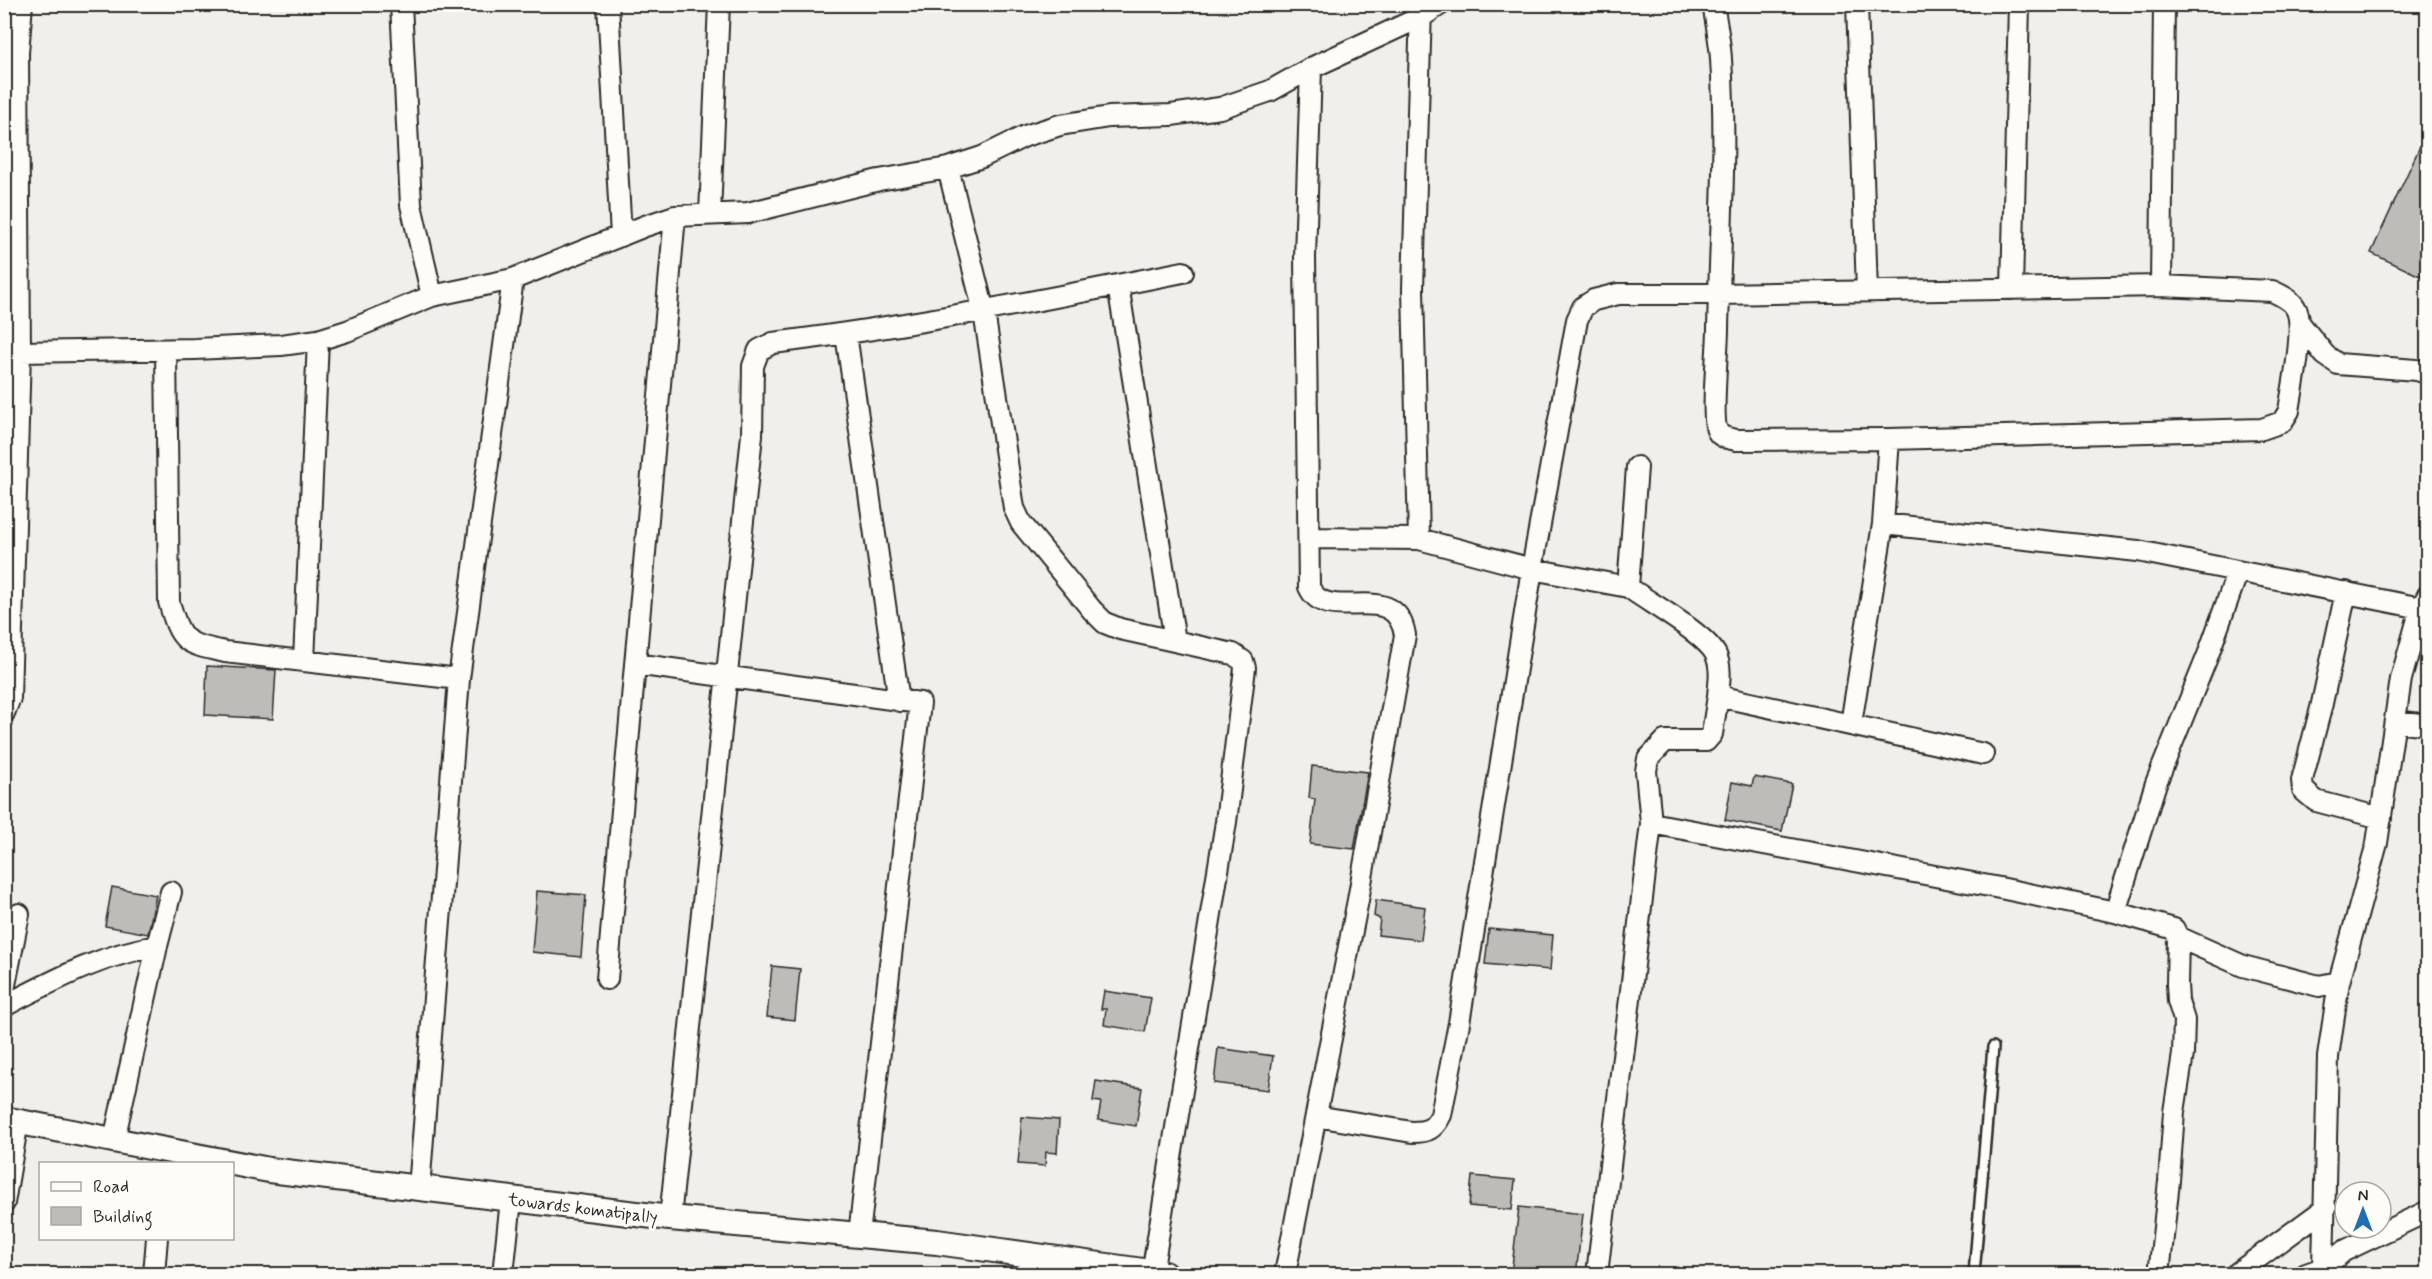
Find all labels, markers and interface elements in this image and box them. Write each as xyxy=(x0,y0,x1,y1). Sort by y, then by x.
legend xyxy=(39,1162,234,1240)
text: Road xyxy=(93,1175,129,1199)
north arrow xyxy=(2333,1180,2393,1240)
text: N xyxy=(2358,1186,2368,1207)
street label: towards komatipally xyxy=(506,1188,659,1230)
text: Building xyxy=(93,1205,153,1231)

